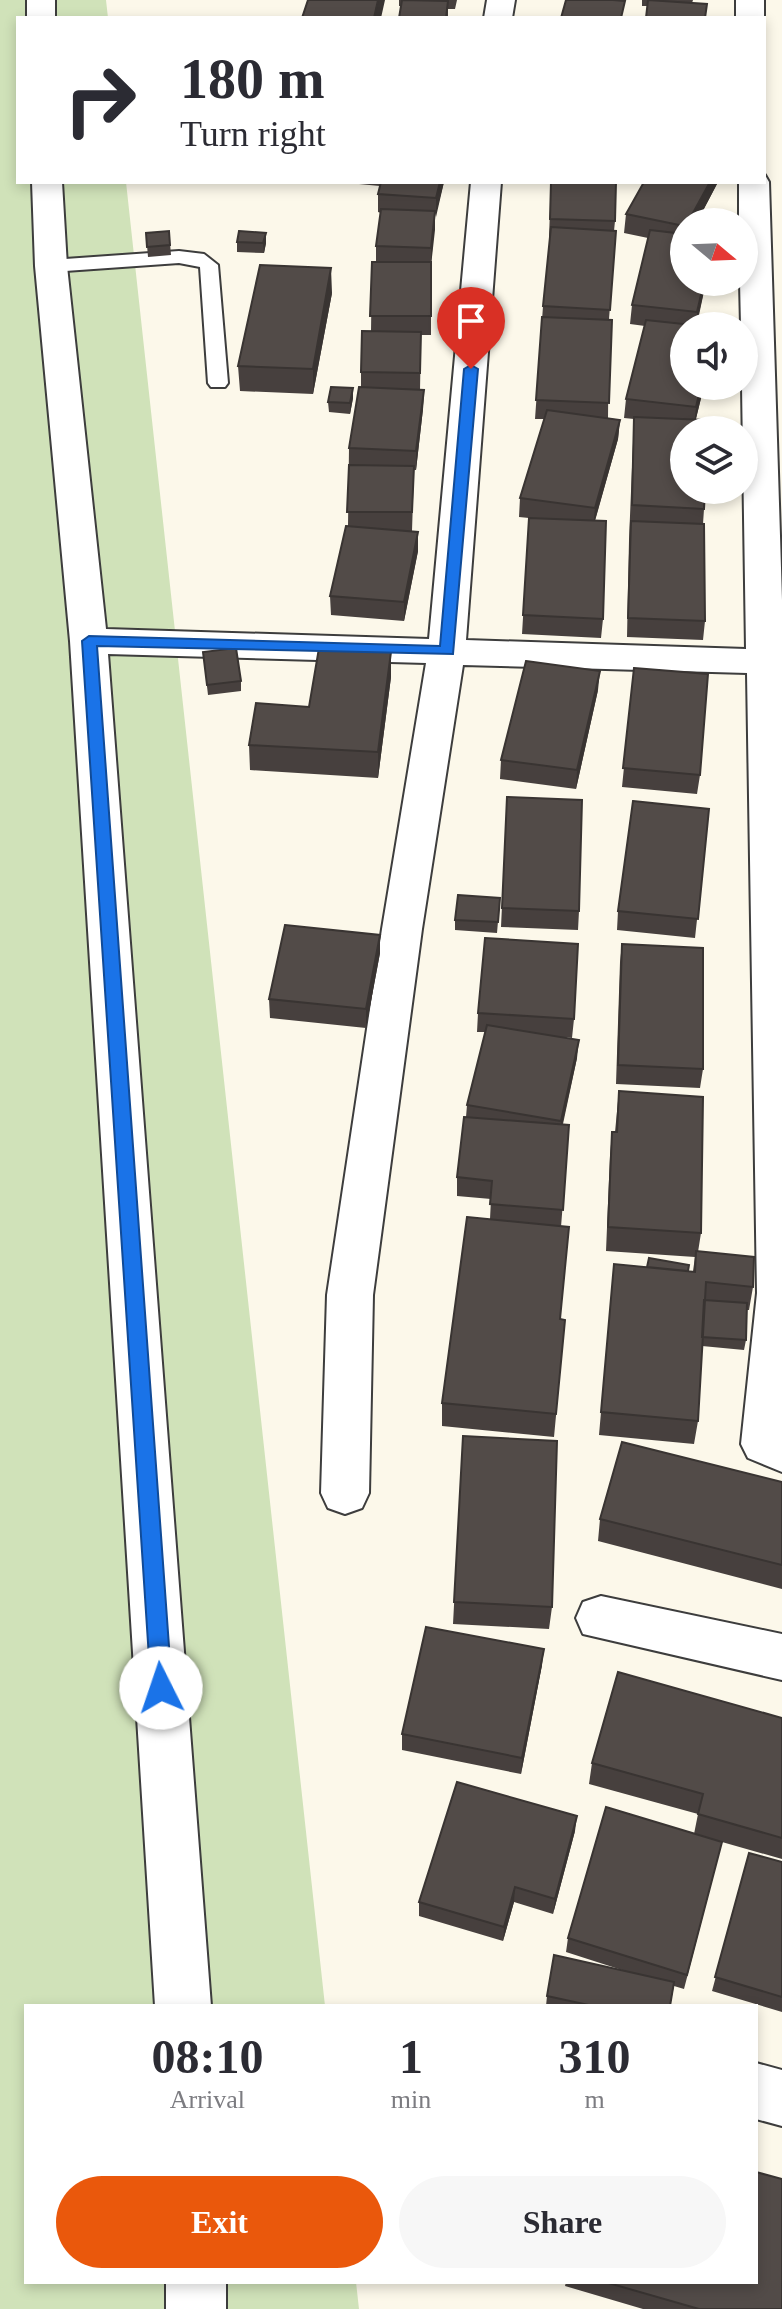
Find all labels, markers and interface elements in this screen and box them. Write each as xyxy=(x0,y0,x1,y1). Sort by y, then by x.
icon: right xyxy=(48,48,152,152)
text: 180 m xyxy=(180,48,325,110)
text: Turn right xyxy=(180,114,326,154)
north arrow xyxy=(670,208,758,296)
map controls xyxy=(670,208,758,504)
pin xyxy=(437,287,505,369)
icon: arrive xyxy=(449,299,493,343)
button: sound xyxy=(670,312,758,400)
button: layers xyxy=(670,416,758,504)
position arrow xyxy=(119,1646,203,1730)
text: 08:10 xyxy=(151,2030,263,2083)
text: 1 xyxy=(399,2030,423,2083)
text: 310 xyxy=(559,2030,631,2083)
text: Arrival xyxy=(170,2085,245,2114)
text: min xyxy=(391,2085,431,2114)
text: m xyxy=(584,2085,605,2114)
button: Exit xyxy=(56,2176,383,2268)
button: Share xyxy=(399,2176,726,2268)

